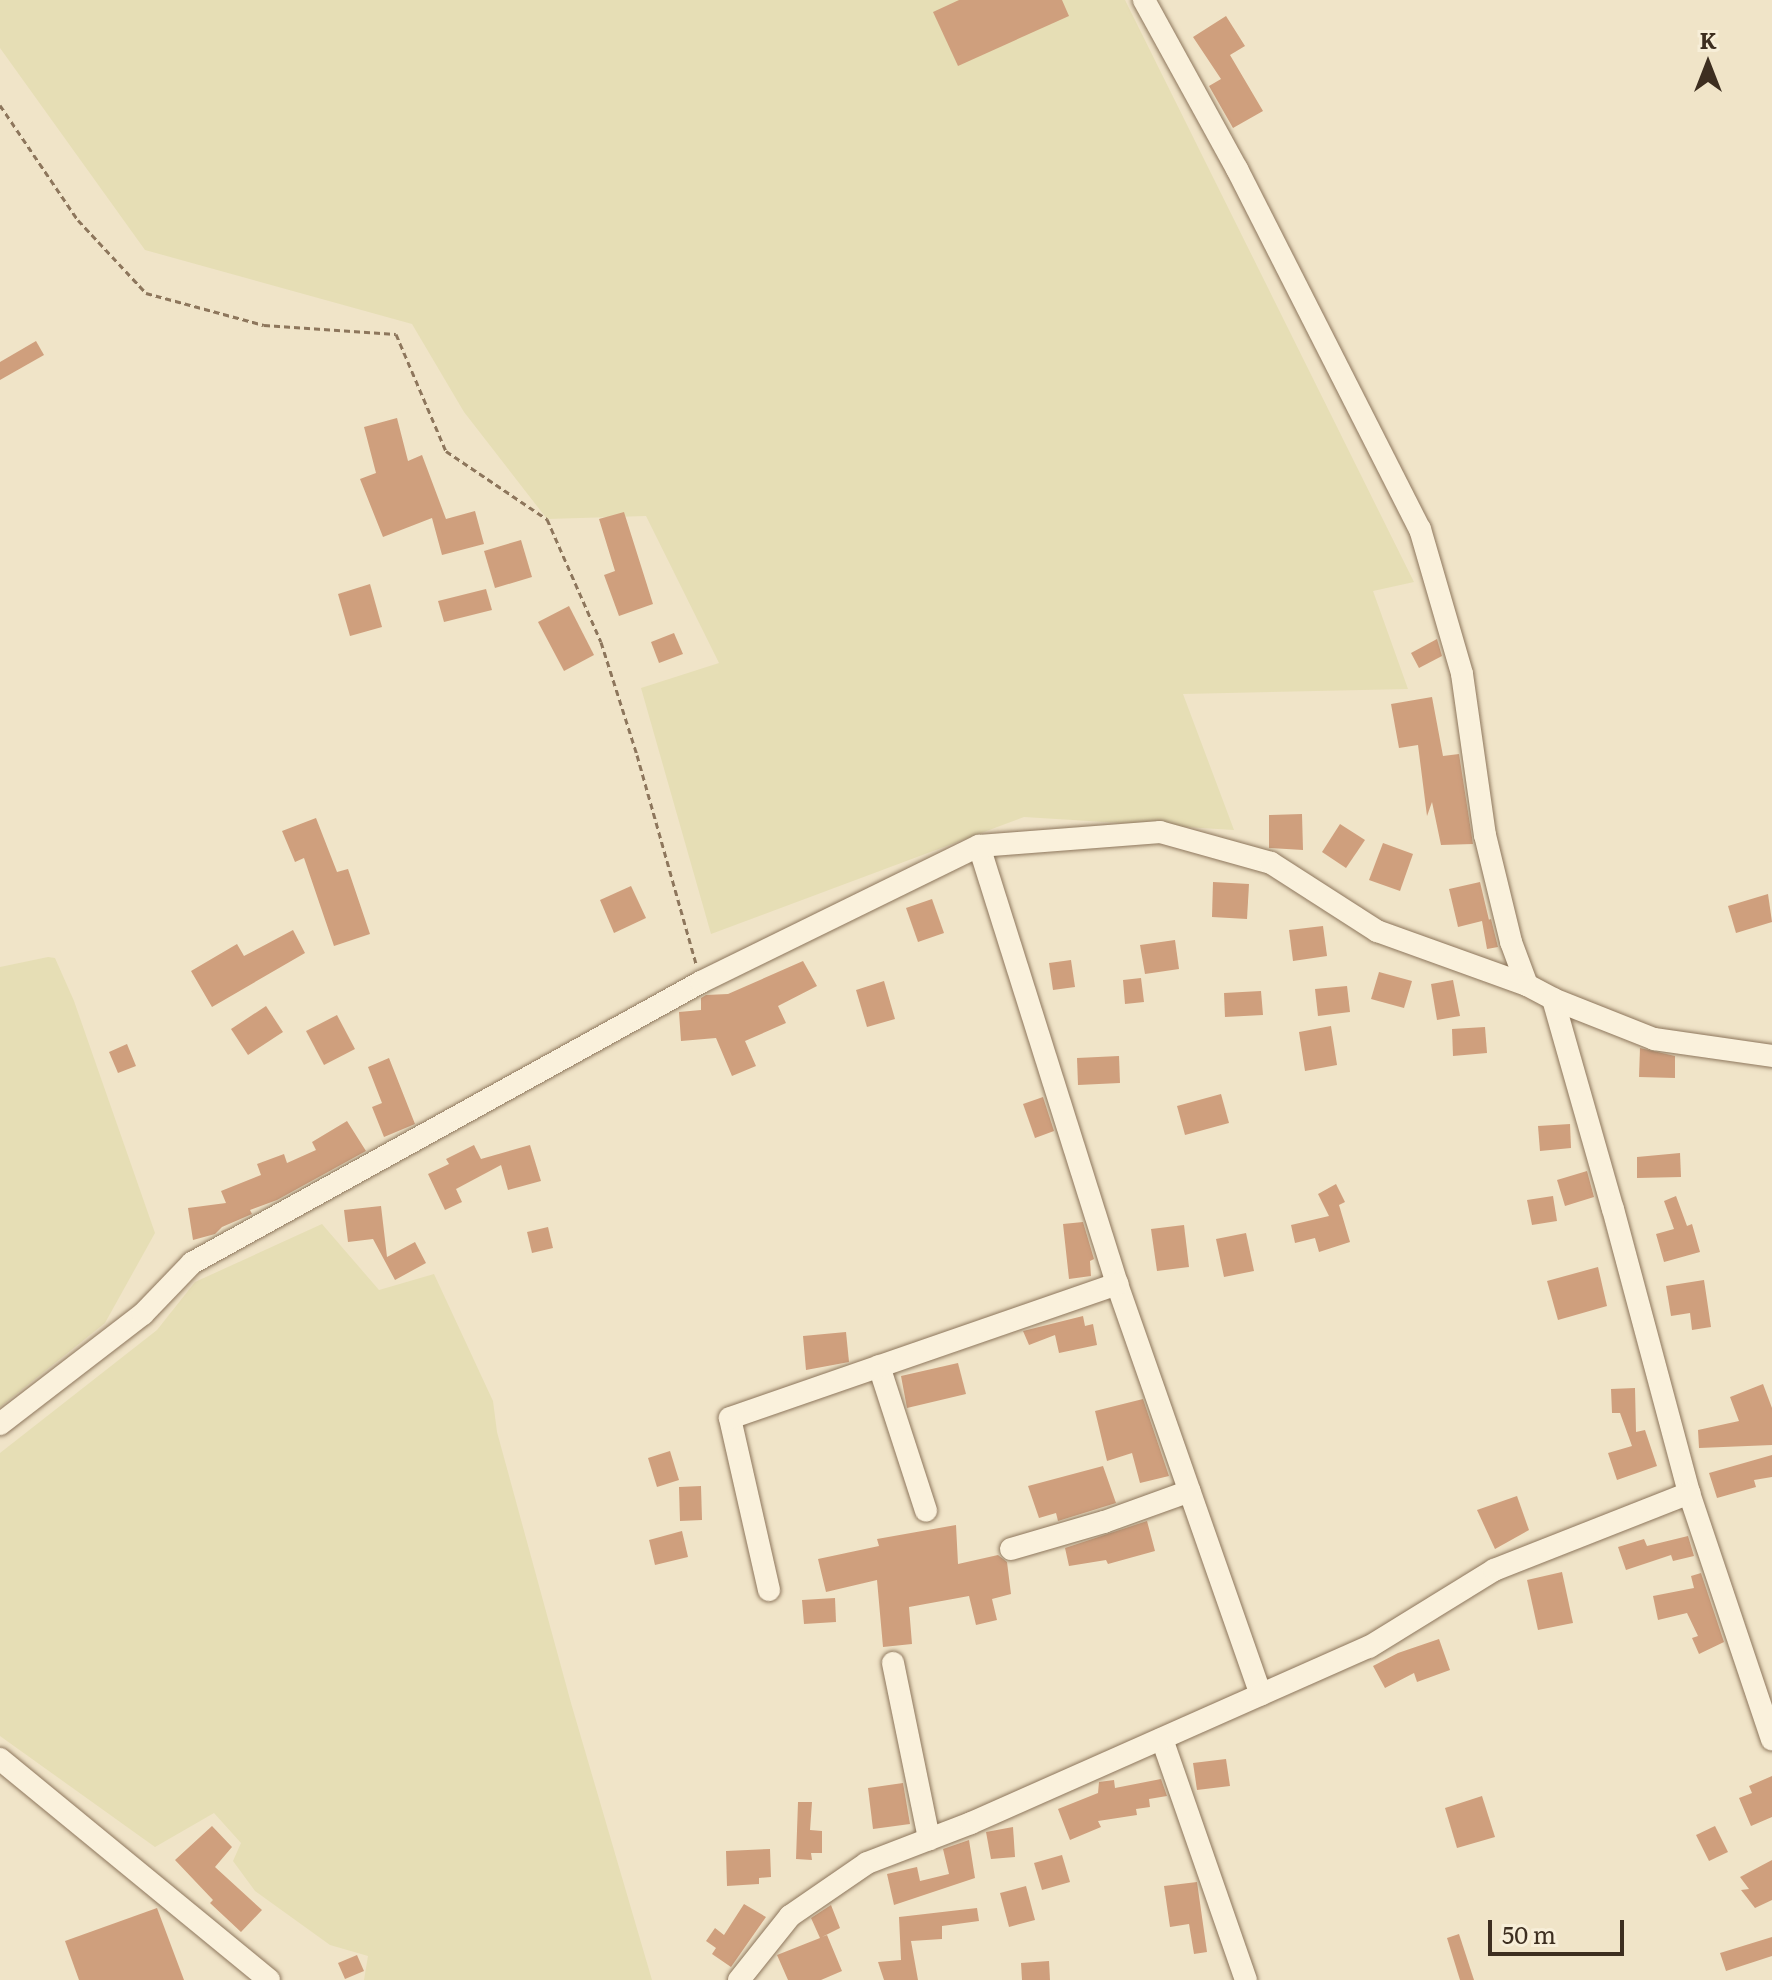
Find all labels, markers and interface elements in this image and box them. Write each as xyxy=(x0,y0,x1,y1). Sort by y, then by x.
text: K xyxy=(1699,23,1717,56)
north arrow xyxy=(1668,24,1748,104)
scale bar xyxy=(1492,1904,1628,1954)
text: 50 m xyxy=(1502,1916,1556,1951)

